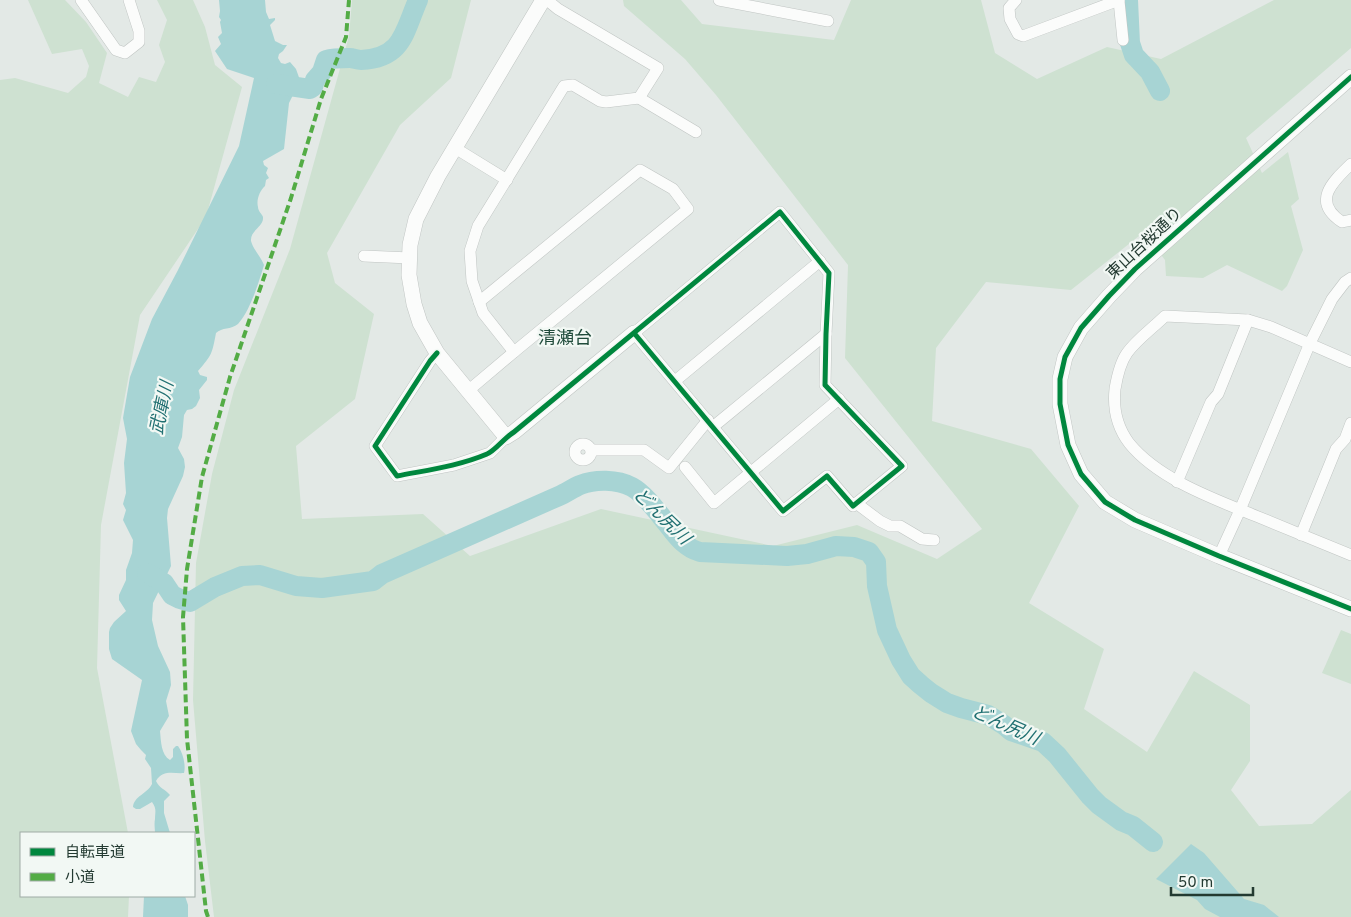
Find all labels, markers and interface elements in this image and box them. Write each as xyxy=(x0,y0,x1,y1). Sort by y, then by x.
street label: 東山台桜通り xyxy=(1103,204,1187,284)
district label: 清瀬台 xyxy=(538,328,592,351)
water label: 武庫川 xyxy=(146,377,180,437)
water label: どん尻川 xyxy=(627,484,696,552)
water label: どん尻川 xyxy=(967,701,1044,752)
legend xyxy=(20,832,195,897)
text: 自転車道 xyxy=(65,844,125,863)
scale bar xyxy=(1171,864,1254,896)
text: 小道 xyxy=(65,869,95,888)
text: 50 m xyxy=(1178,874,1213,893)

